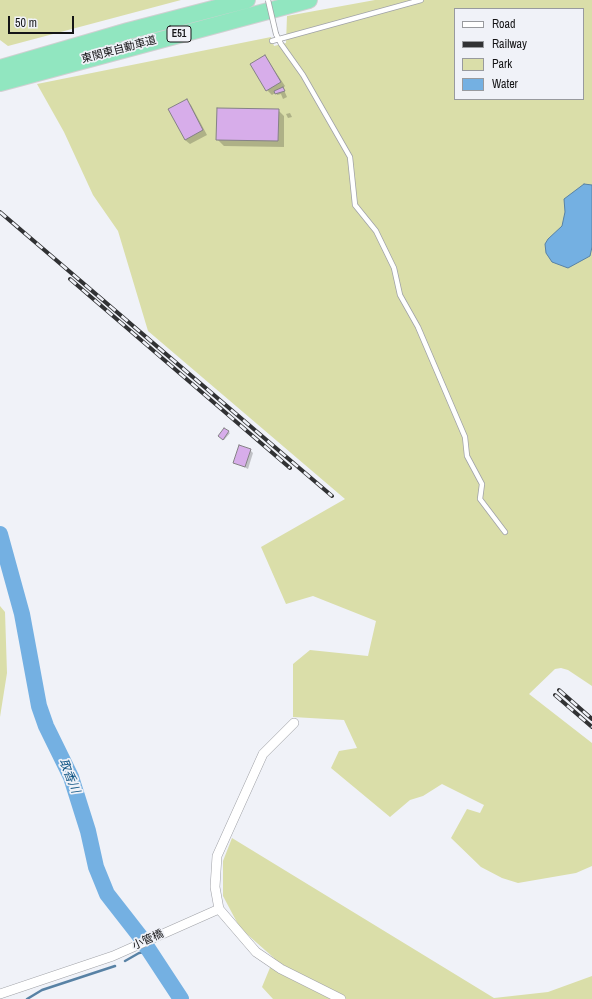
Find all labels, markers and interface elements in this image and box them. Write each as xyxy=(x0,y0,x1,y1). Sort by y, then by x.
scale bar xyxy=(10,8,76,34)
legend xyxy=(454,8,584,100)
text: 50 m xyxy=(15,15,37,31)
text: Road xyxy=(492,16,516,32)
road number: E51 xyxy=(167,26,191,42)
street label: 東関東自動車道 xyxy=(80,34,158,66)
text: Railway xyxy=(492,36,527,52)
text: Park xyxy=(492,56,512,72)
text: Water xyxy=(492,76,518,92)
water label: 取香川 xyxy=(56,757,82,795)
street label: 小管橋 xyxy=(130,927,166,953)

